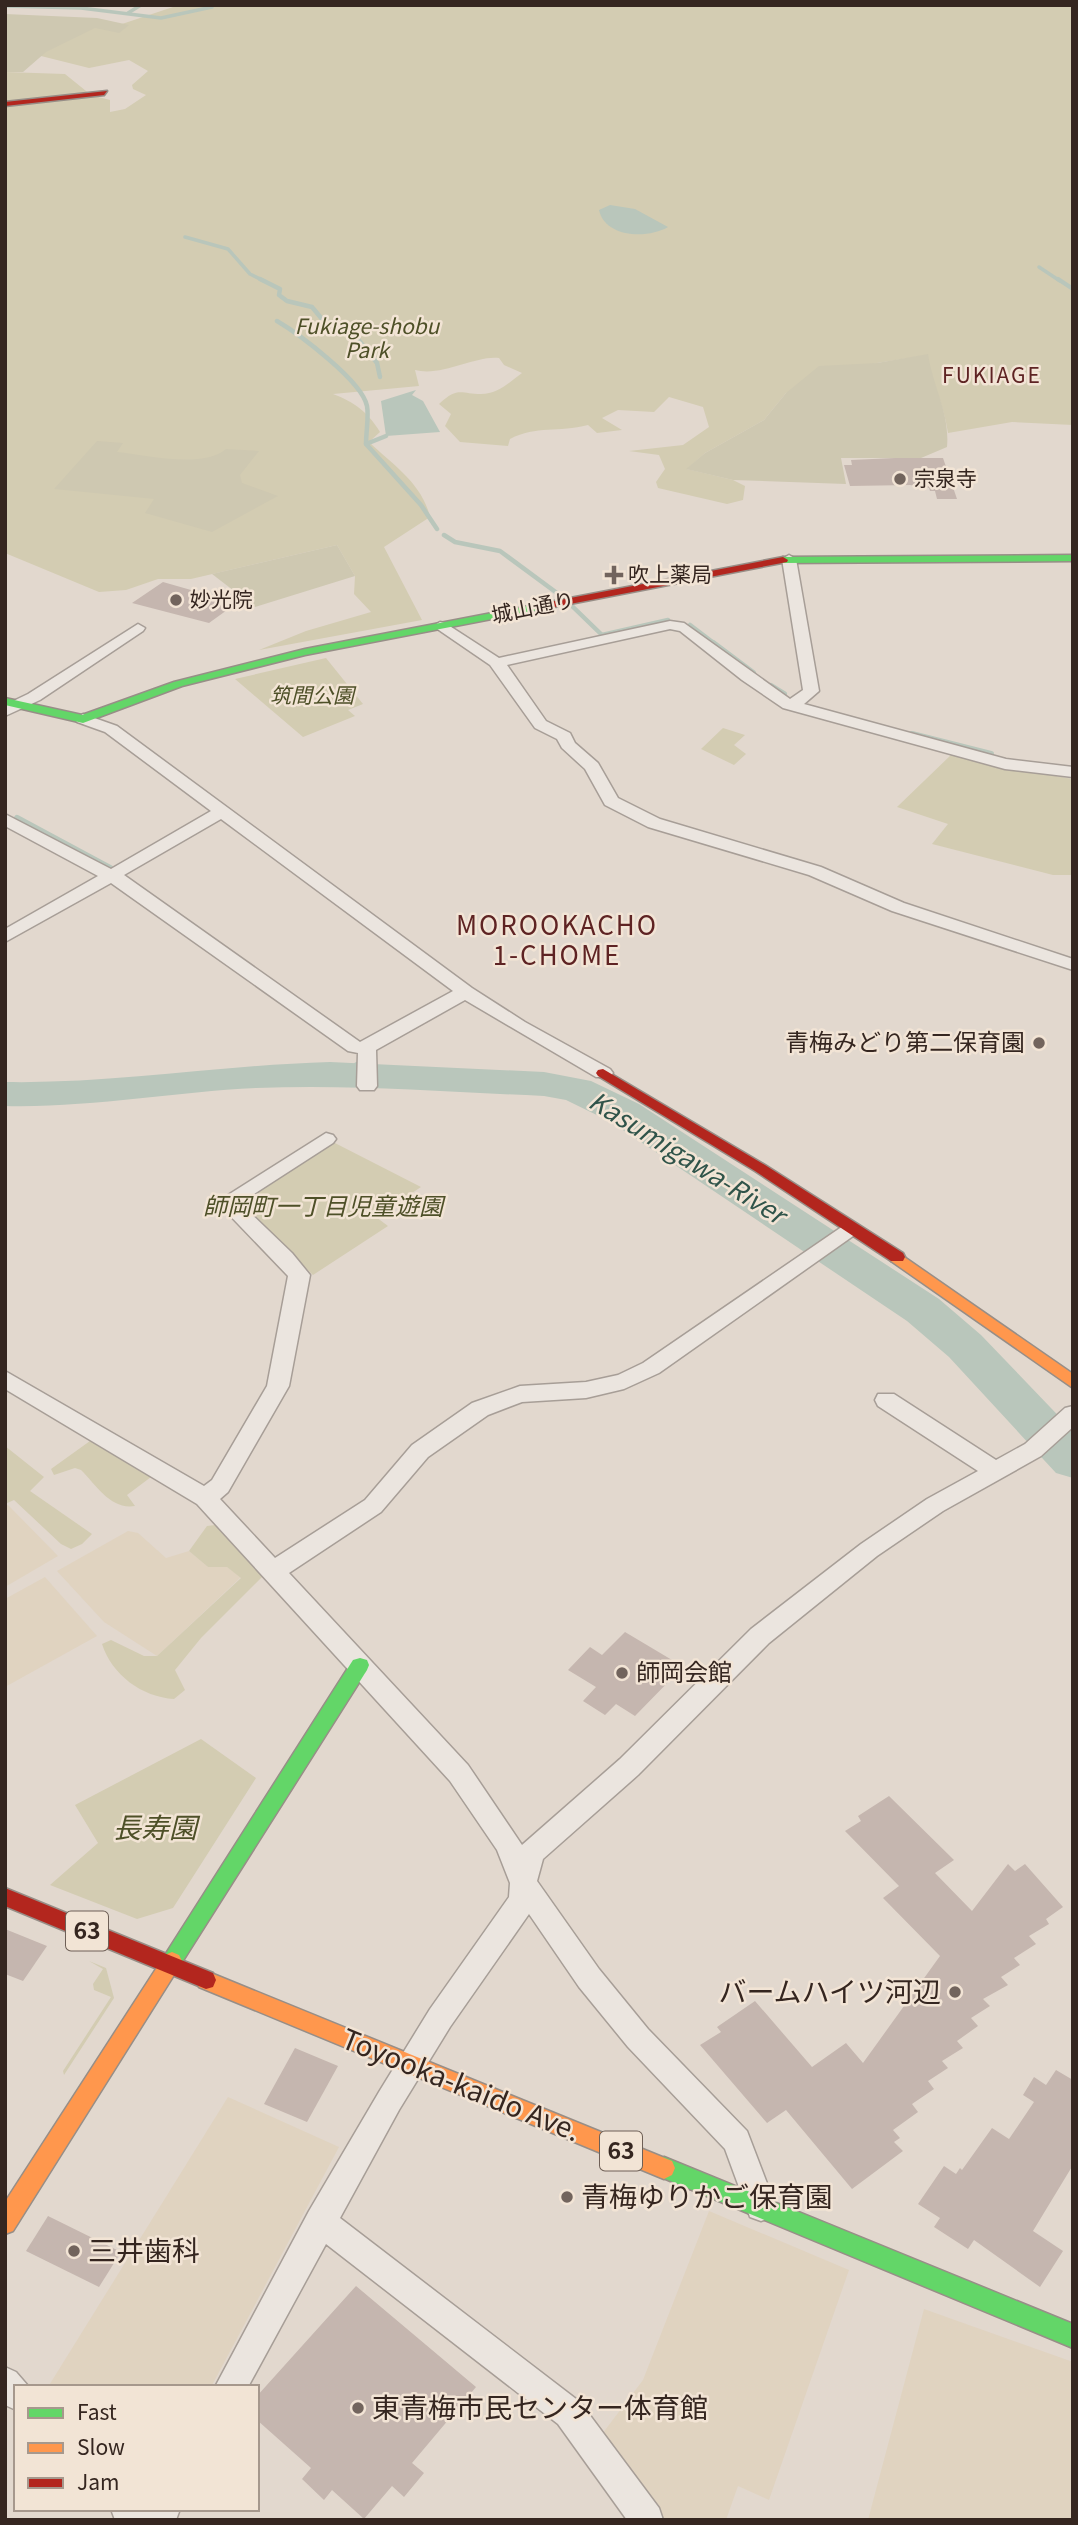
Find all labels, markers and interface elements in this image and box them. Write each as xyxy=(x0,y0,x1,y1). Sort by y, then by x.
park label: Fukiage-shobu Park xyxy=(295,310,441,364)
district label: FUKIAGE xyxy=(942,359,1042,389)
place label: 宗泉寺 xyxy=(914,462,977,492)
marker: 宗泉寺 xyxy=(892,471,908,487)
place label: 吹上薬局 xyxy=(628,558,712,588)
marker: 吹上薬局 xyxy=(606,567,622,583)
place label: 妙光院 xyxy=(190,583,253,613)
street label: 城山通り xyxy=(489,583,577,629)
marker: 妙光院 xyxy=(168,592,184,608)
park label: 筑間公園 xyxy=(270,679,357,709)
district label: MOROOKACHO 1-CHOME xyxy=(456,905,658,972)
place label: 青梅みどり第二保育園 xyxy=(785,1023,1025,1058)
marker: 青梅みどり第二保育園 xyxy=(1031,1035,1047,1051)
water label: Kasumigawa-River xyxy=(583,1081,797,1233)
park label: 師岡町一丁目児童遊園 xyxy=(203,1187,446,1222)
place label: 師岡会館 xyxy=(636,1653,732,1688)
marker: 師岡会館 xyxy=(614,1665,630,1681)
park label: 長寿園 xyxy=(113,1806,201,1846)
road number: 63 xyxy=(66,1912,108,1950)
place label: バームハイツ河辺 xyxy=(718,1970,941,2010)
marker: バームハイツ河辺 xyxy=(947,1984,963,2000)
street label: Toyooka-kaido Ave. xyxy=(337,2017,587,2149)
road number: 63 xyxy=(600,2132,642,2170)
place label: 青梅ゆりかご保育園 xyxy=(581,2175,833,2215)
marker: 青梅ゆりかご保育園 xyxy=(559,2189,575,2205)
place label: 三井歯科 xyxy=(88,2229,200,2269)
marker: 三井歯科 xyxy=(66,2243,82,2259)
legend xyxy=(14,2385,259,2511)
place label: 東青梅市民センター体育館 xyxy=(372,2386,708,2426)
text: Fast xyxy=(77,2396,117,2426)
marker: 東青梅市民センター体育館 xyxy=(350,2400,366,2416)
text: Slow xyxy=(77,2431,125,2461)
text: Jam xyxy=(77,2466,120,2496)

